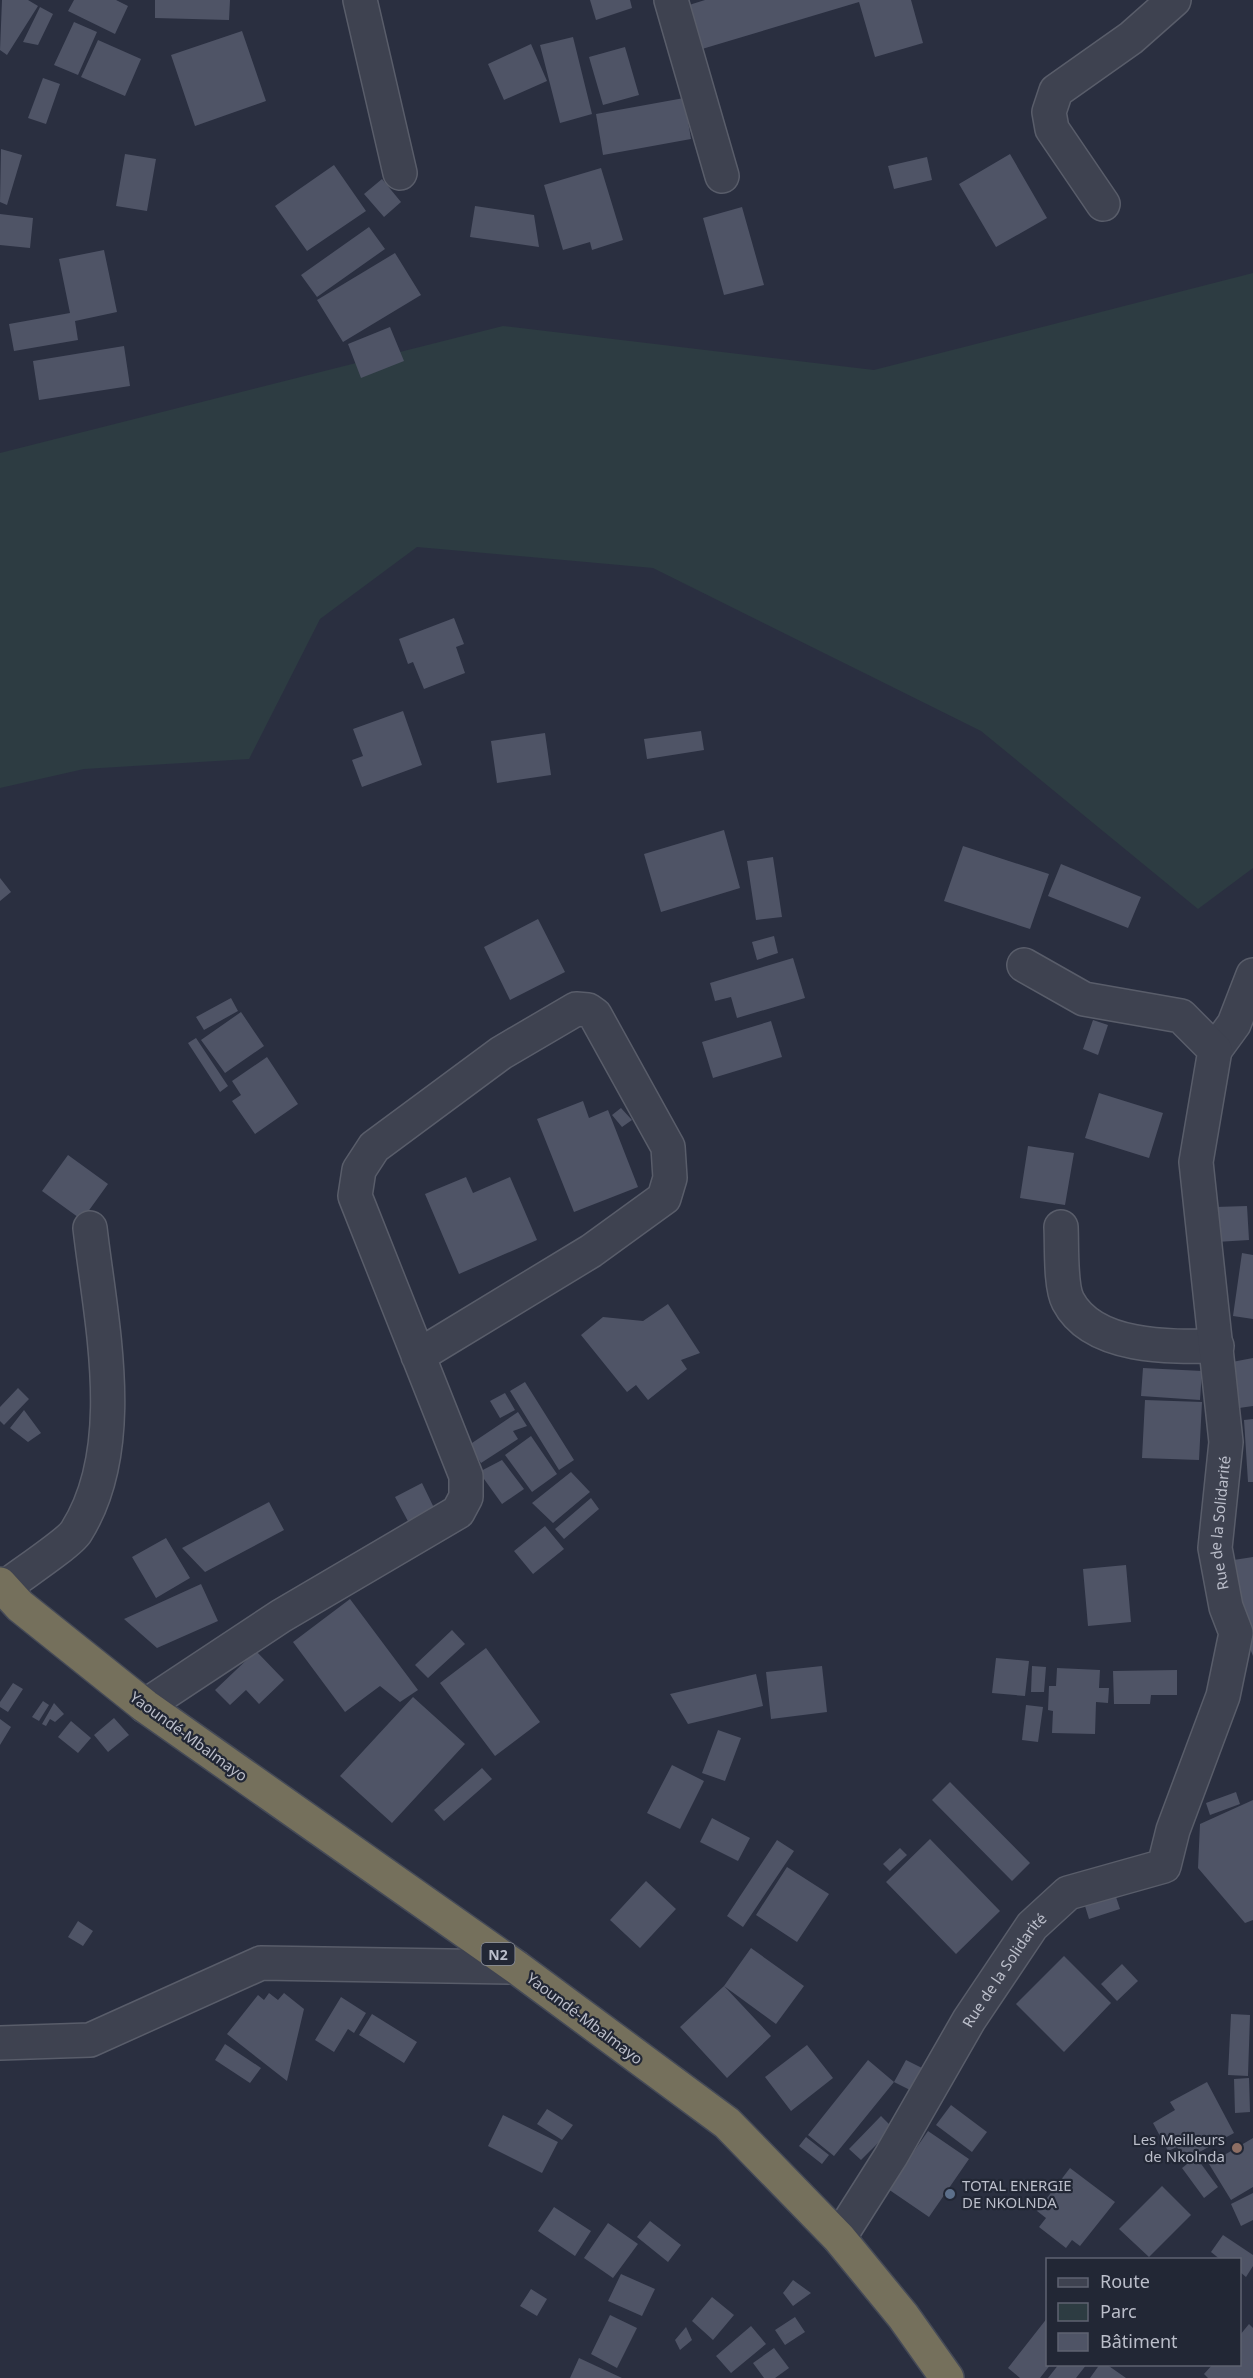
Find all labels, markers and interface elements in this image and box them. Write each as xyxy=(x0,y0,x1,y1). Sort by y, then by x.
street label: Rue de la Solidarité xyxy=(1205,1455,1235,1592)
street label: Yaoundé-Mbalmayo xyxy=(126,1687,252,1785)
street label: Rue de la Solidarité xyxy=(957,1908,1050,2031)
road number: N2 xyxy=(482,1943,514,1965)
street label: Yaoundé-Mbalmayo xyxy=(523,1968,647,2068)
place label: Les Meilleurs de Nkolnda xyxy=(1133,2129,1225,2166)
marker: Les Meilleurs de Nkolnda xyxy=(1230,2141,1244,2155)
place label: TOTAL ENERGIE DE NKOLNDA xyxy=(962,2175,1072,2212)
marker: TOTAL ENERGIE DE NKOLNDA xyxy=(943,2187,957,2201)
legend xyxy=(1046,2258,1241,2366)
text: Route xyxy=(1100,2269,1150,2293)
text: Parc xyxy=(1100,2299,1137,2323)
text: Bâtiment xyxy=(1100,2329,1178,2353)

